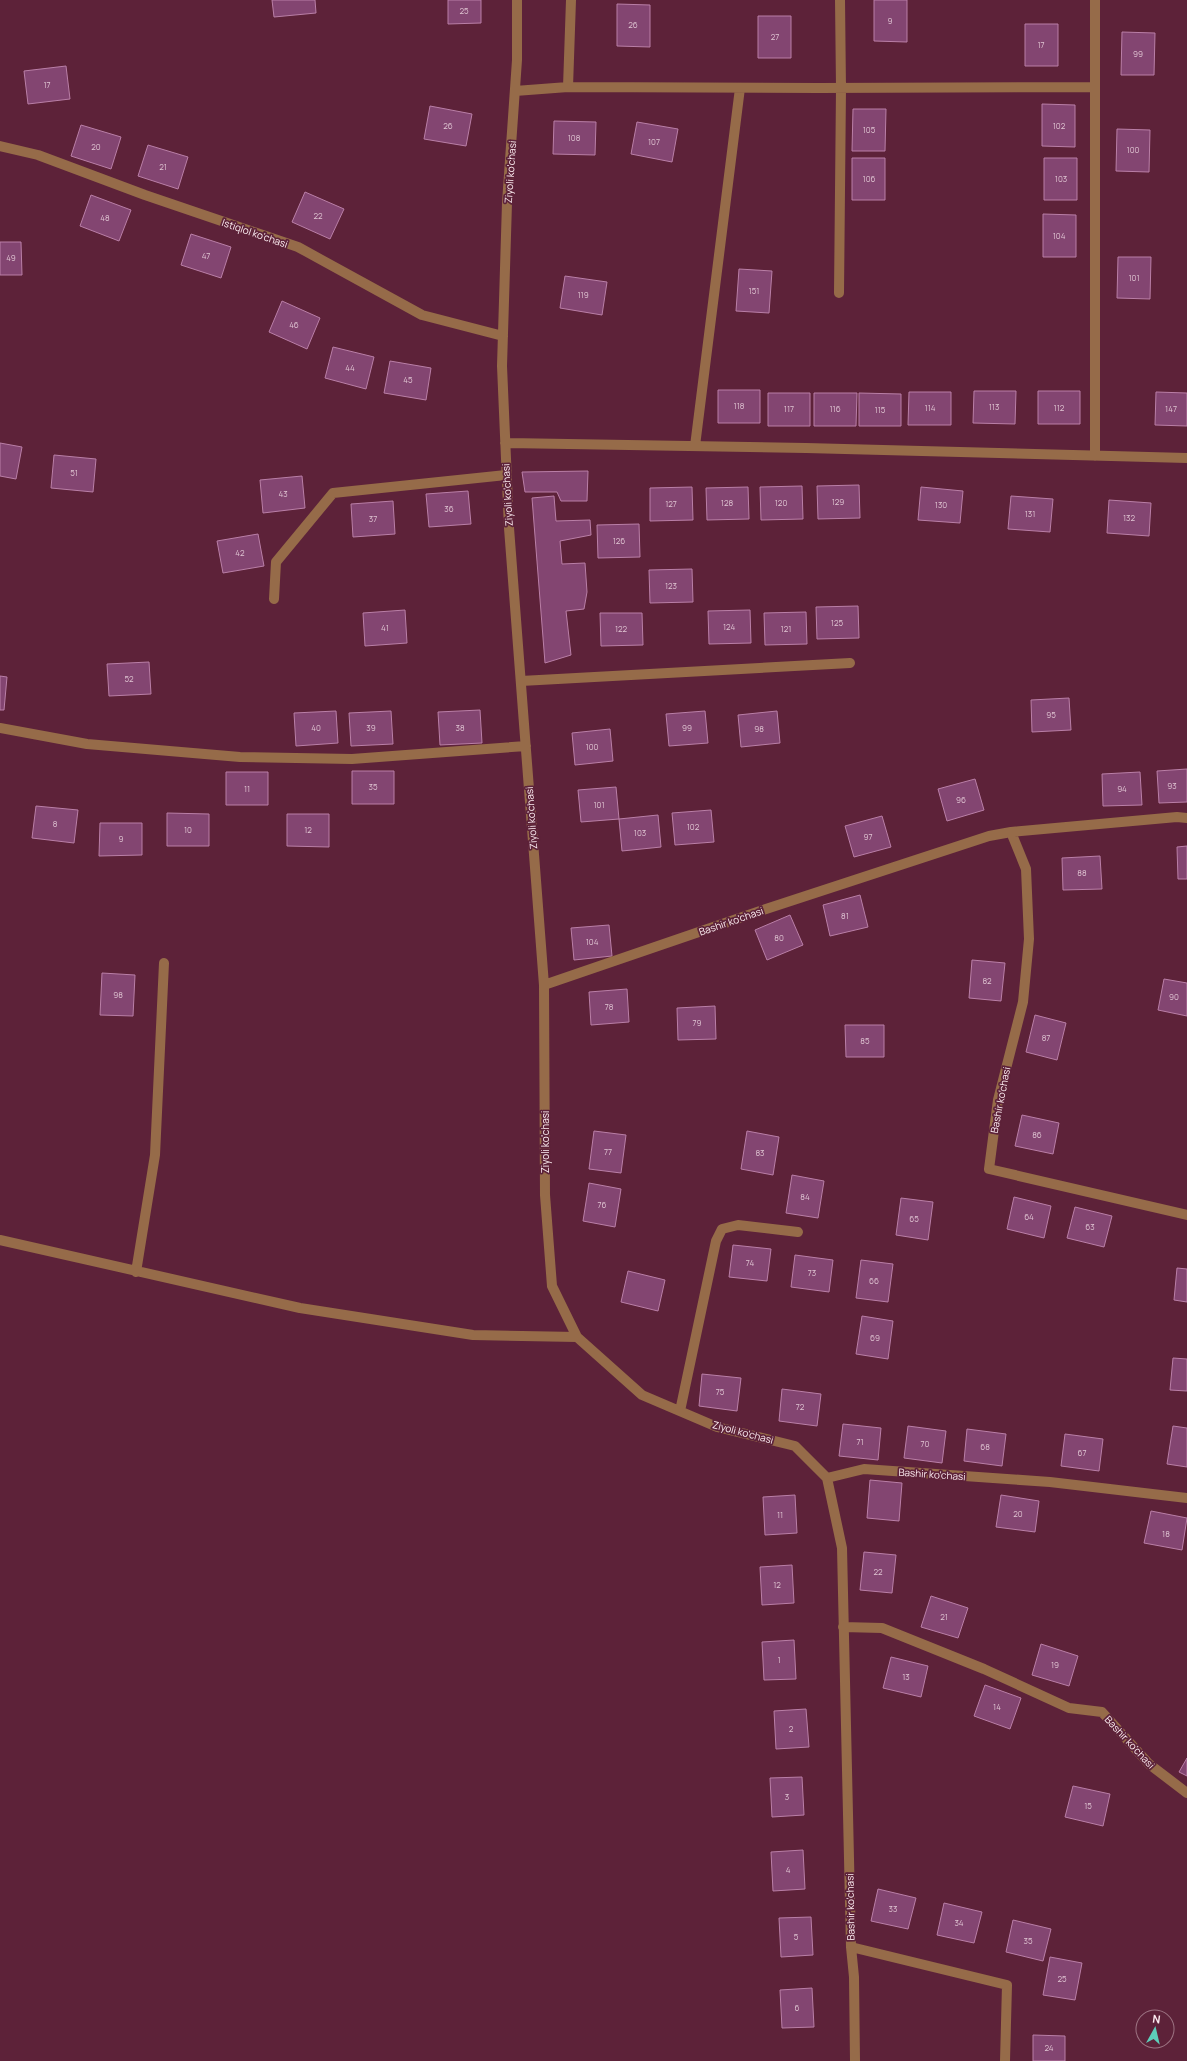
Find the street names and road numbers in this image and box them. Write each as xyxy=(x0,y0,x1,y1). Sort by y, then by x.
street label: Ziyoli ko'chasi xyxy=(501,140,519,204)
street label: Istiqlol ko'chasi xyxy=(220,215,290,251)
street label: Ziyoli ko'chasi xyxy=(498,463,516,527)
street label: Ziyoli ko'chasi xyxy=(522,786,540,850)
street label: Bashir ko'chasi xyxy=(697,903,765,939)
street label: Bashir ko'chasi xyxy=(987,1066,1013,1134)
street label: Ziyoli ko'chasi xyxy=(538,1111,552,1173)
street label: Ziyoli ko'chasi xyxy=(711,1417,775,1447)
street label: Bashir ko'chasi xyxy=(898,1465,966,1483)
street label: Bashir ko'chasi xyxy=(1102,1713,1158,1771)
street label: Bashir ko'chasi xyxy=(842,1873,858,1941)

